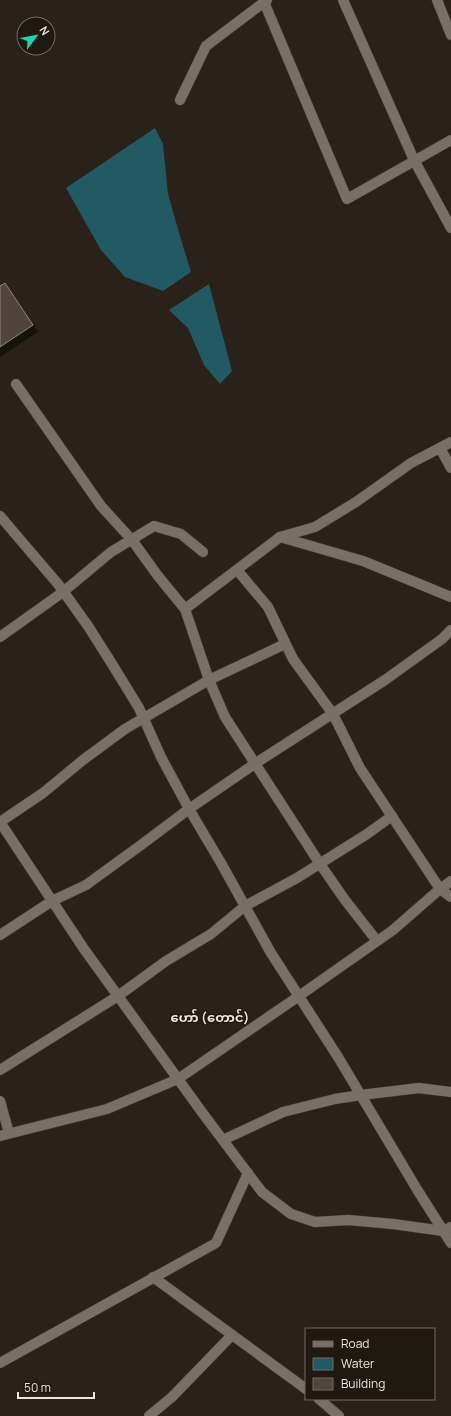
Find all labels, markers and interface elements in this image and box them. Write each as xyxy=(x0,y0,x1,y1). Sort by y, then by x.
north arrow xyxy=(16,16,56,56)
text: N xyxy=(36,23,53,38)
district label: ဟော် (တောင်) xyxy=(171,1008,249,1026)
legend xyxy=(305,1328,435,1400)
text: Road xyxy=(341,1335,369,1352)
text: Water xyxy=(341,1355,375,1372)
scale bar xyxy=(18,1374,94,1400)
text: Building xyxy=(341,1375,385,1392)
text: 50 m xyxy=(24,1379,51,1396)

